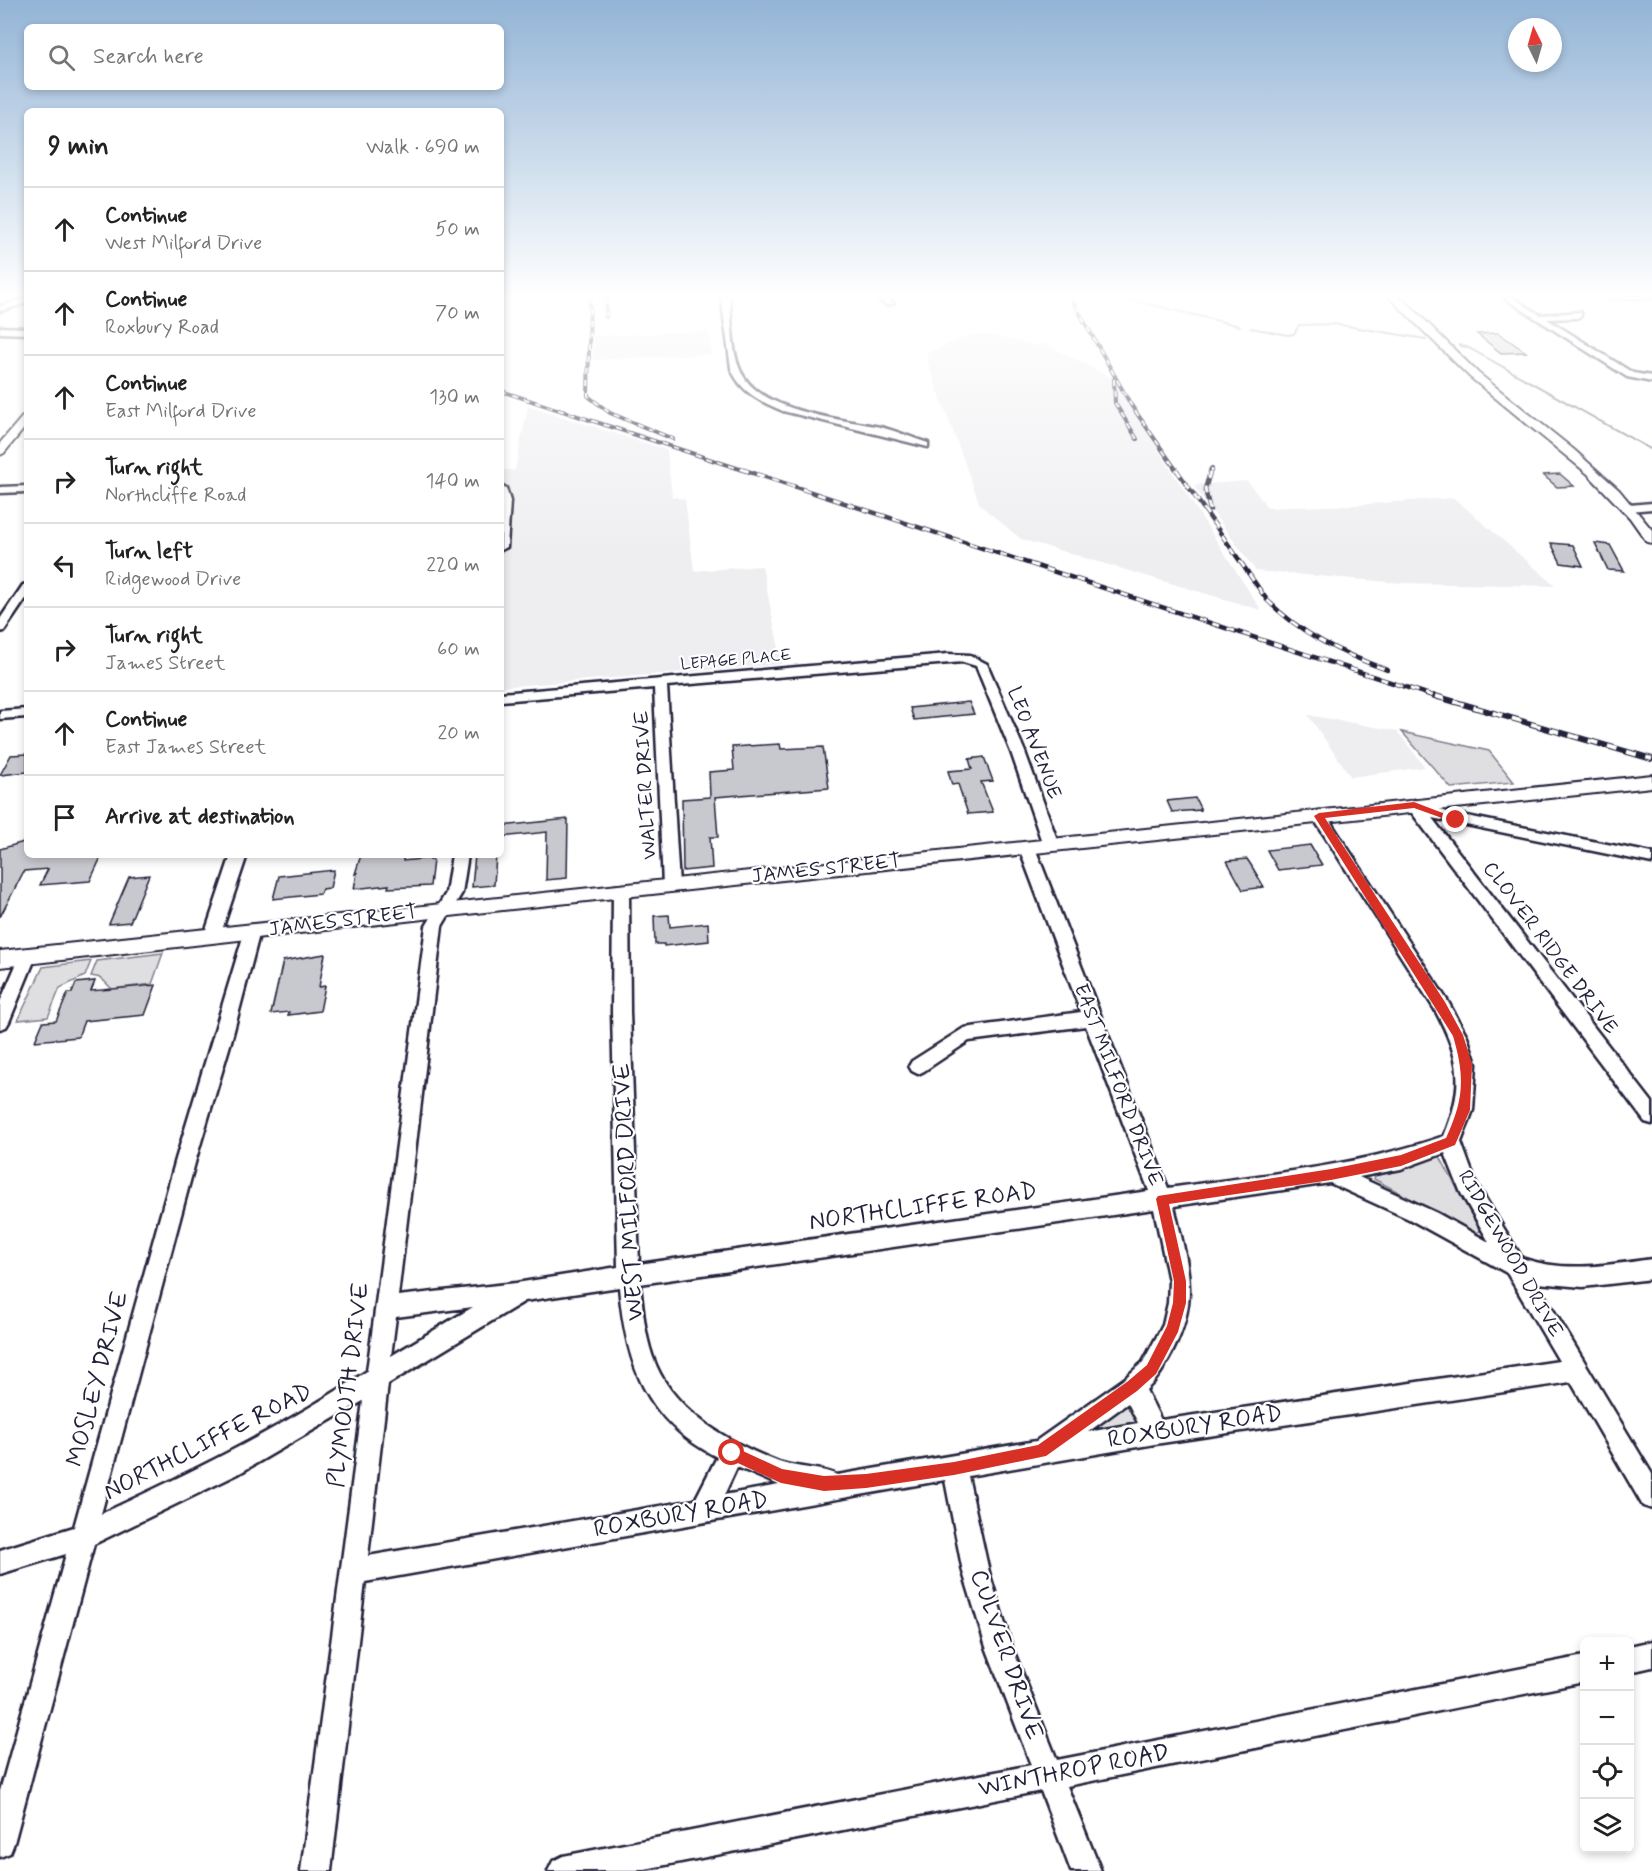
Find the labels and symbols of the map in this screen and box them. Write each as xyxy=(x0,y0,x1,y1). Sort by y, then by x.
north arrow xyxy=(1508,18,1562,72)
street label: LEPAGE PLACE xyxy=(680,645,792,675)
street label: LEO AVENUE xyxy=(1000,683,1068,803)
street label: WALTER DRIVE xyxy=(629,710,663,860)
route end xyxy=(1442,806,1468,832)
street label: JAMES STREET xyxy=(750,848,902,890)
street label: CLOVER RIDGE DRIVE xyxy=(1476,856,1624,1040)
street label: JAMES STREET xyxy=(267,898,419,944)
street label: EAST MILFORD DRIVE xyxy=(1067,980,1169,1190)
street label: WEST MILFORD DRIVE xyxy=(607,1062,651,1322)
street label: RIDGEWOOD DRIVE xyxy=(1451,1165,1569,1343)
street label: NORTHCLIFFE ROAD xyxy=(807,1176,1039,1238)
street label: PLYMOUTH DRIVE xyxy=(321,1281,377,1489)
street label: MOSLEY DRIVE xyxy=(60,1288,136,1470)
street label: NORTHCLIFFE ROAD xyxy=(99,1376,317,1508)
street label: ROXBURY ROAD xyxy=(1106,1398,1284,1456)
route start xyxy=(718,1439,744,1465)
street label: ROXBURY ROAD xyxy=(591,1484,771,1546)
street label: CULVER DRIVE xyxy=(962,1566,1050,1744)
street label: WINTHROP ROAD xyxy=(976,1737,1172,1805)

